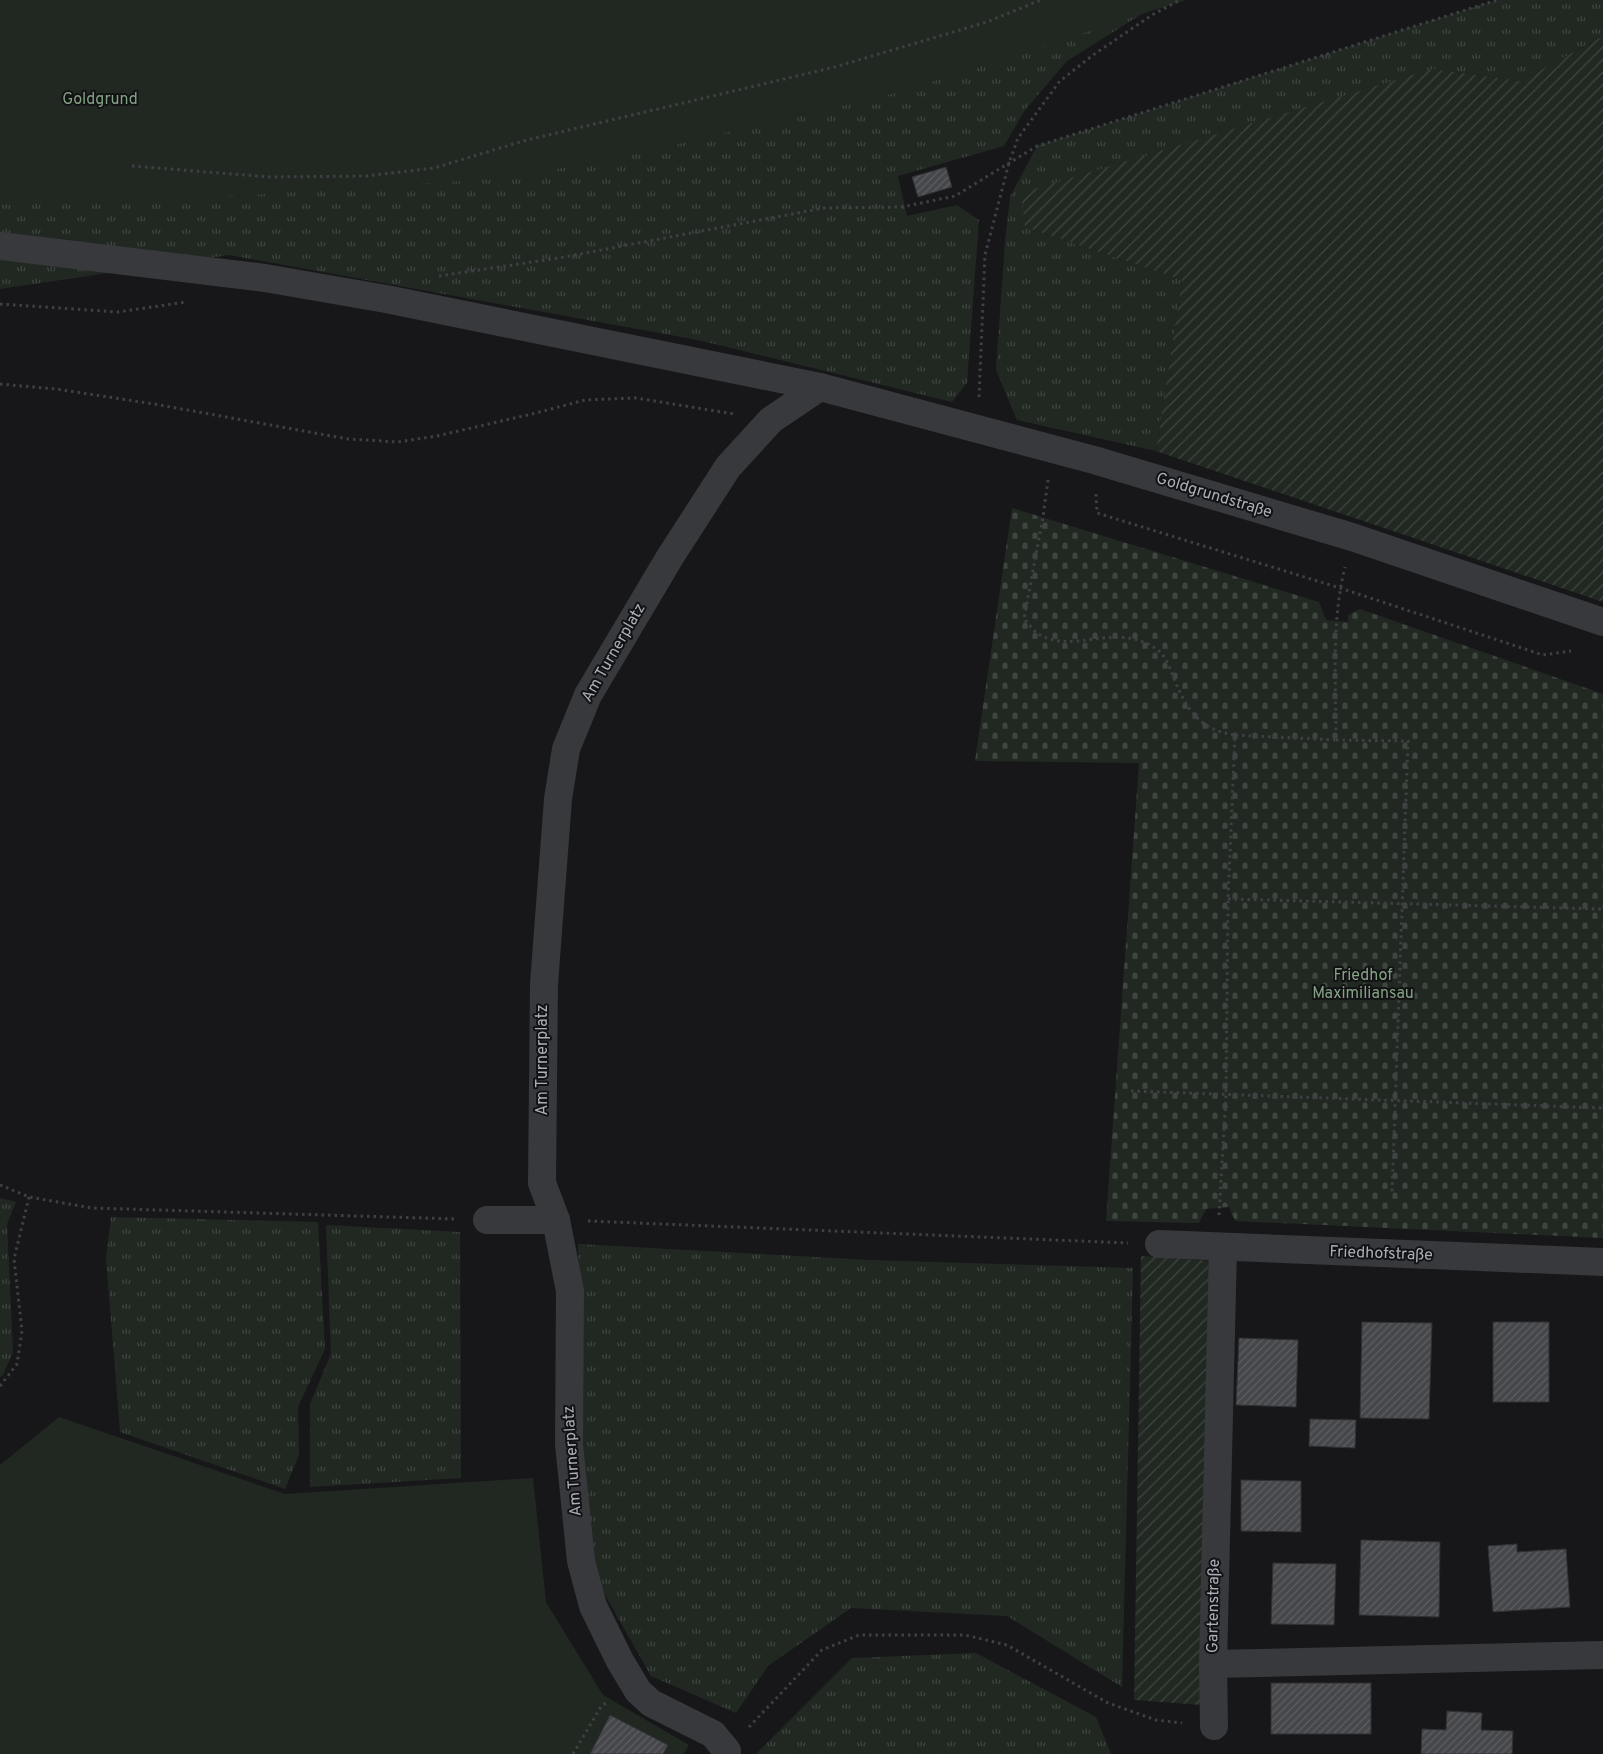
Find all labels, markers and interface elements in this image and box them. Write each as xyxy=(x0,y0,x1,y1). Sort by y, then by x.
park label: Goldgrund xyxy=(62,90,138,110)
street label: Goldgrundstraße xyxy=(1154,469,1274,523)
street label: Am Turnerplatz xyxy=(578,600,650,706)
park label: Friedhof Maximiliansau xyxy=(1312,966,1414,1004)
street label: Am Turnerplatz xyxy=(533,1004,553,1116)
street label: Friedhofstraße xyxy=(1329,1242,1433,1266)
street label: Am Turnerplatz xyxy=(559,1405,587,1517)
street label: Gartenstraße xyxy=(1203,1559,1225,1653)

